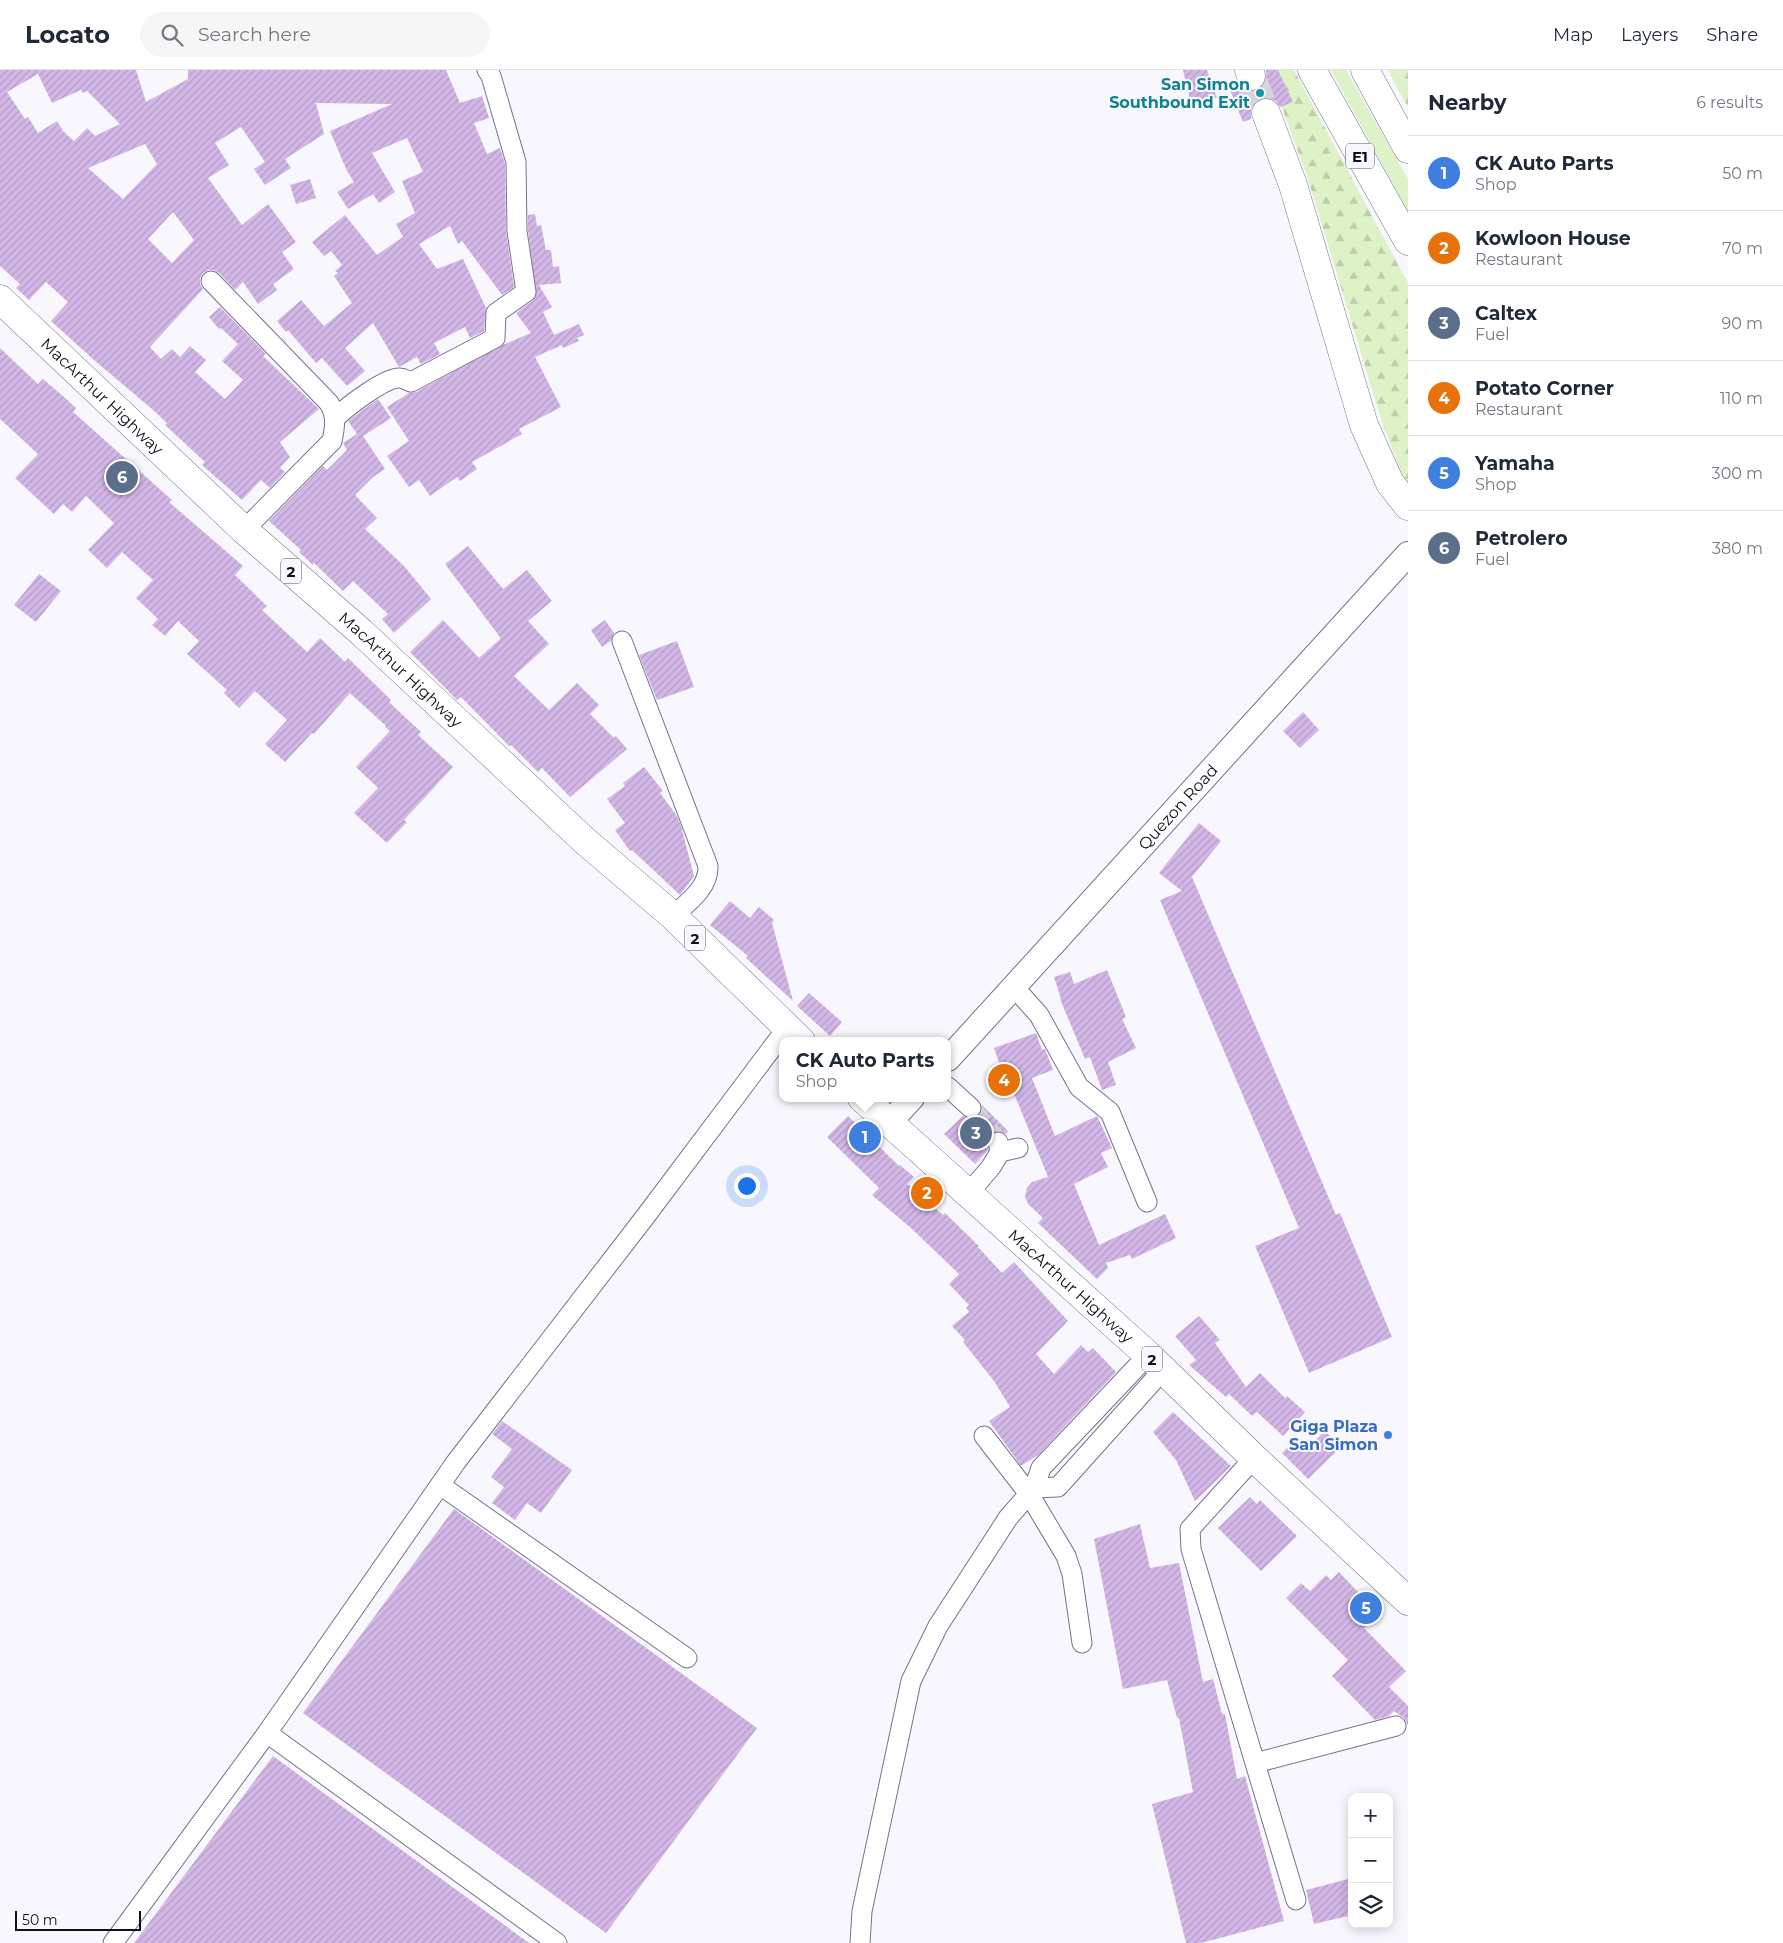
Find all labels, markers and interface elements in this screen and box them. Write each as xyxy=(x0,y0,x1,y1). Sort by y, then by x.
search box xyxy=(140,12,490,57)
text: Locato xyxy=(25,20,110,49)
icon: search xyxy=(158,21,186,49)
text: Search here xyxy=(198,23,311,46)
text: Map xyxy=(1553,24,1593,46)
text: Layers xyxy=(1621,24,1678,46)
text: Share xyxy=(1706,24,1758,46)
place label: San Simon Southbound Exit xyxy=(1109,75,1250,112)
marker: San Simon Southbound Exit xyxy=(1254,87,1266,99)
text: Nearby xyxy=(1428,90,1507,115)
text: 6 results xyxy=(1696,93,1763,112)
road number: E1 xyxy=(1346,144,1374,168)
text: CK Auto Parts xyxy=(1475,152,1614,175)
text: 1 xyxy=(1441,164,1447,183)
text: 50 m xyxy=(1722,164,1763,183)
text: Shop xyxy=(1475,175,1517,194)
text: Kowloon House xyxy=(1475,227,1631,250)
text: 2 xyxy=(1439,239,1449,258)
text: 70 m xyxy=(1722,239,1763,258)
text: Restaurant xyxy=(1475,250,1563,269)
text: Caltex xyxy=(1475,302,1537,325)
text: 3 xyxy=(1439,314,1449,333)
text: 90 m xyxy=(1721,314,1763,333)
text: Fuel xyxy=(1475,325,1510,344)
street label: MacArthur Highway xyxy=(37,334,168,458)
text: Potato Corner xyxy=(1475,377,1614,400)
text: 4 xyxy=(1438,389,1450,408)
text: 110 m xyxy=(1720,389,1763,408)
text: Restaurant xyxy=(1475,400,1563,419)
text: Yamaha xyxy=(1475,452,1555,475)
pin: 6 xyxy=(106,458,138,496)
text: 5 xyxy=(1439,464,1449,483)
text: 300 m xyxy=(1712,464,1763,483)
text: Shop xyxy=(1475,475,1517,494)
text: Petrolero xyxy=(1475,527,1568,550)
text: 6 xyxy=(1439,539,1449,558)
text: 380 m xyxy=(1712,539,1763,558)
text: Fuel xyxy=(1475,550,1510,569)
road number: 2 xyxy=(281,558,301,584)
street label: MacArthur Highway xyxy=(335,608,467,732)
street label: Quezon Road xyxy=(1134,760,1221,854)
road number: 2 xyxy=(685,926,705,950)
popup xyxy=(779,1037,951,1102)
text: CK Auto Parts xyxy=(796,1049,934,1072)
pin: 4 xyxy=(988,1061,1020,1099)
text: Shop xyxy=(796,1072,837,1091)
pin: 3 xyxy=(960,1114,992,1152)
pin: 1 xyxy=(849,1118,881,1156)
your location xyxy=(734,1173,760,1199)
pin: 2 xyxy=(911,1174,943,1212)
street label: MacArthur Highway xyxy=(1005,1225,1138,1347)
road number: 2 xyxy=(1142,1346,1162,1372)
place label: Giga Plaza San Simon xyxy=(1289,1417,1378,1454)
marker: Giga Plaza San Simon xyxy=(1382,1429,1394,1441)
pin: 5 xyxy=(1350,1589,1382,1627)
map controls xyxy=(1348,1793,1393,1928)
button: + xyxy=(1348,1793,1393,1838)
button: − xyxy=(1348,1838,1393,1883)
button: layers xyxy=(1348,1883,1393,1928)
scale bar xyxy=(15,1908,141,1931)
text: 50 m xyxy=(22,1911,58,1929)

